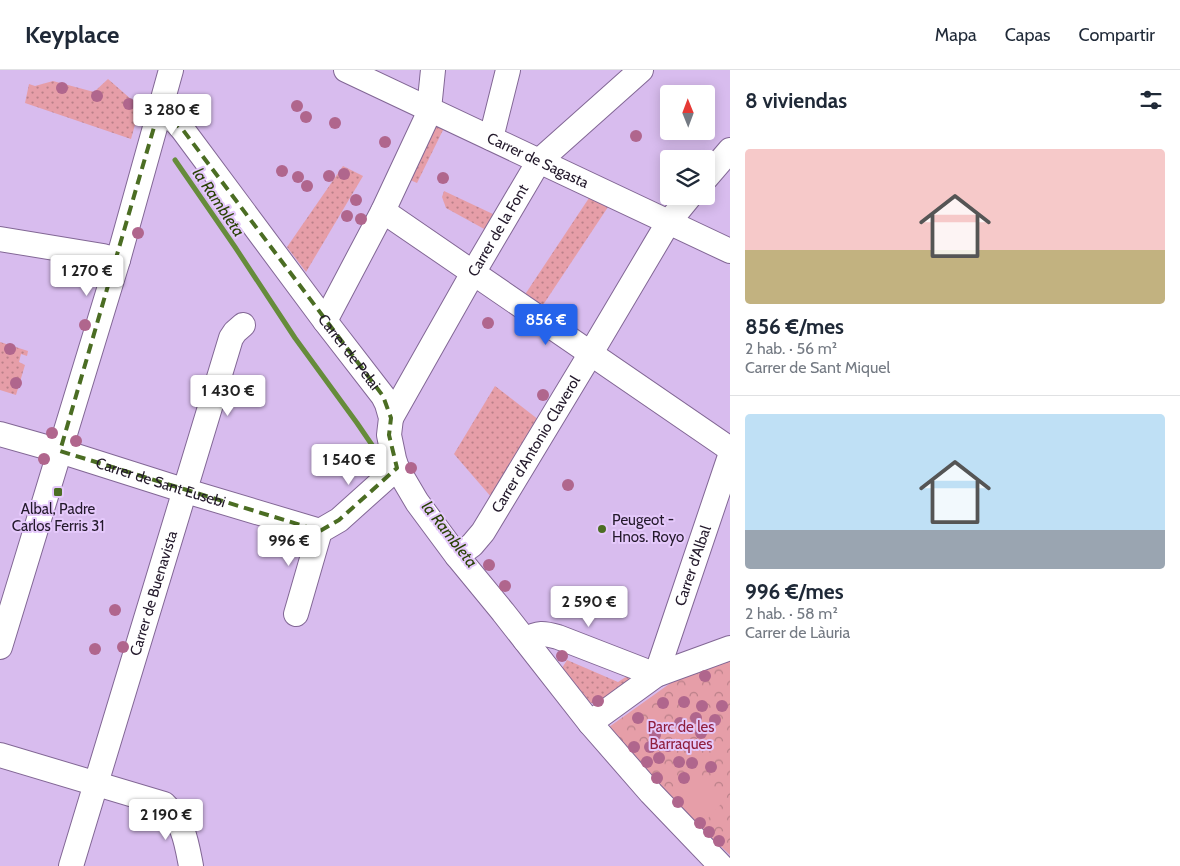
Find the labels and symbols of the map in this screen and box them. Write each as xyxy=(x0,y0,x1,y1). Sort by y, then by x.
north arrow xyxy=(660,85,715,140)
pin: 3 280 € xyxy=(126,93,218,136)
street label: Carrer de Sagasta xyxy=(484,129,592,192)
water label: la Rambleta xyxy=(189,164,248,240)
street label: Carrer de la Font xyxy=(464,181,532,280)
pin: 1 270 € xyxy=(41,254,133,297)
pin: 856 € xyxy=(511,304,581,346)
street label: Carrer de Pelai xyxy=(314,311,384,394)
street label: Carrer d'Antonio Claverol xyxy=(488,372,584,516)
pin: 1 430 € xyxy=(182,374,274,417)
pin: 1 540 € xyxy=(303,444,395,486)
street label: Carrer de Sant Eusebi xyxy=(94,454,228,511)
marker: Albal, Padre Carlos Ferris 31 xyxy=(52,486,64,498)
water label: la Rambleta xyxy=(418,497,481,571)
place label: Albal, Padre Carlos Ferris 31 xyxy=(12,500,104,535)
place label: Peugeot - Hnos. Royo xyxy=(612,511,684,546)
marker: Peugeot - Hnos. Royo xyxy=(596,523,608,535)
street label: Carrer d'Albal xyxy=(671,523,715,608)
pin: 996 € xyxy=(254,524,324,567)
street label: Carrer de Buenavista xyxy=(126,528,181,658)
pin: 2 590 € xyxy=(543,586,635,628)
park label: Parc de les Barraques xyxy=(647,718,715,753)
pin: 2 190 € xyxy=(120,798,212,841)

